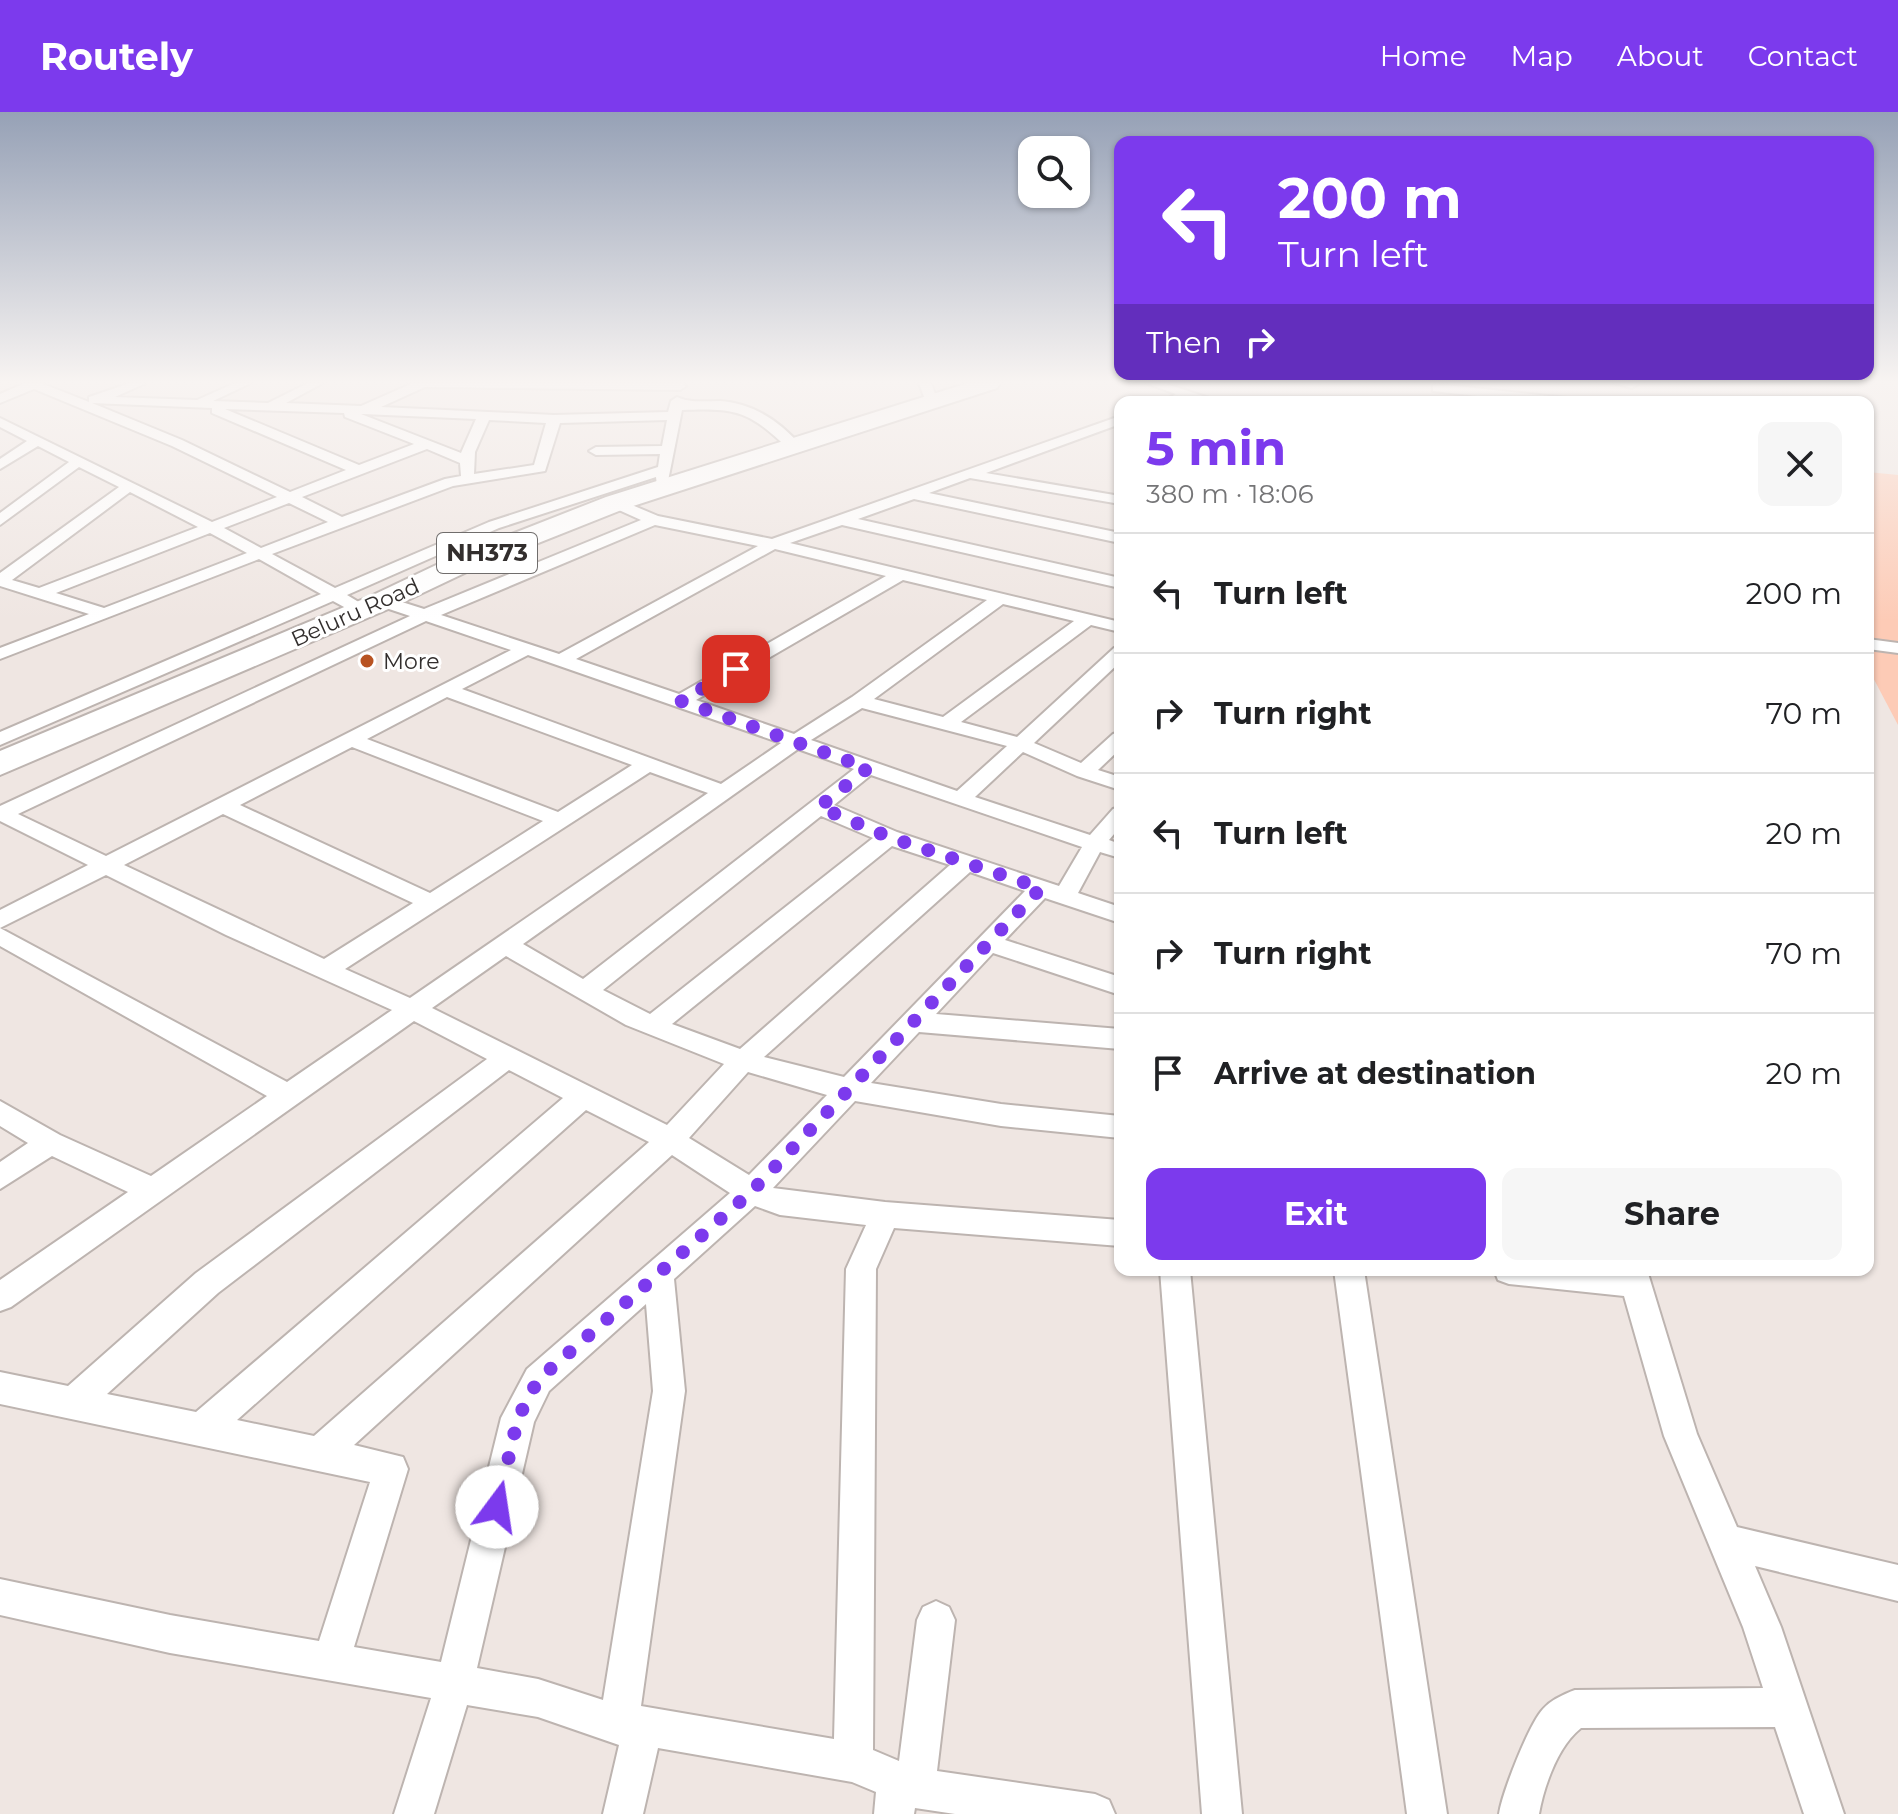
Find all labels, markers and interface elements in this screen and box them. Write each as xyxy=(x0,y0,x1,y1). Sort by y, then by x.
text: Routely xyxy=(40,33,193,80)
text: Home xyxy=(1380,39,1467,73)
text: Map xyxy=(1511,39,1573,73)
text: About xyxy=(1617,39,1704,73)
text: Contact xyxy=(1748,39,1858,73)
map controls xyxy=(1018,136,1090,208)
button: search xyxy=(1018,136,1090,208)
text: 200 m xyxy=(1278,164,1462,232)
icon: left xyxy=(1146,168,1250,272)
text: Turn left xyxy=(1278,232,1429,276)
icon: right xyxy=(1238,320,1282,364)
text: Then xyxy=(1146,324,1222,361)
text: 5 min xyxy=(1146,419,1286,477)
button: close xyxy=(1758,422,1842,506)
text: 380 m · 18:06 xyxy=(1146,478,1314,510)
road number: NH373 xyxy=(437,533,537,573)
icon: left xyxy=(1146,571,1190,615)
street label: Beluru Road xyxy=(287,572,423,653)
text: Turn left xyxy=(1214,575,1347,612)
text: 200 m xyxy=(1746,575,1842,612)
pin xyxy=(702,635,770,703)
icon: arrive xyxy=(714,647,758,691)
place label: More xyxy=(383,648,440,675)
marker: More xyxy=(358,652,376,670)
icon: right xyxy=(1146,691,1190,735)
text: Turn right xyxy=(1214,695,1371,732)
text: 70 m xyxy=(1765,695,1842,732)
icon: left xyxy=(1146,811,1190,855)
text: Turn left xyxy=(1214,815,1347,852)
text: 20 m xyxy=(1765,815,1842,852)
icon: right xyxy=(1146,931,1190,975)
text: Turn right xyxy=(1214,935,1371,972)
text: 70 m xyxy=(1765,935,1842,972)
icon: arrive xyxy=(1146,1051,1190,1095)
text: Arrive at destination xyxy=(1214,1055,1536,1092)
text: 20 m xyxy=(1765,1055,1842,1092)
button: Exit xyxy=(1146,1168,1486,1260)
button: Share xyxy=(1502,1168,1842,1260)
position arrow xyxy=(455,1465,539,1549)

